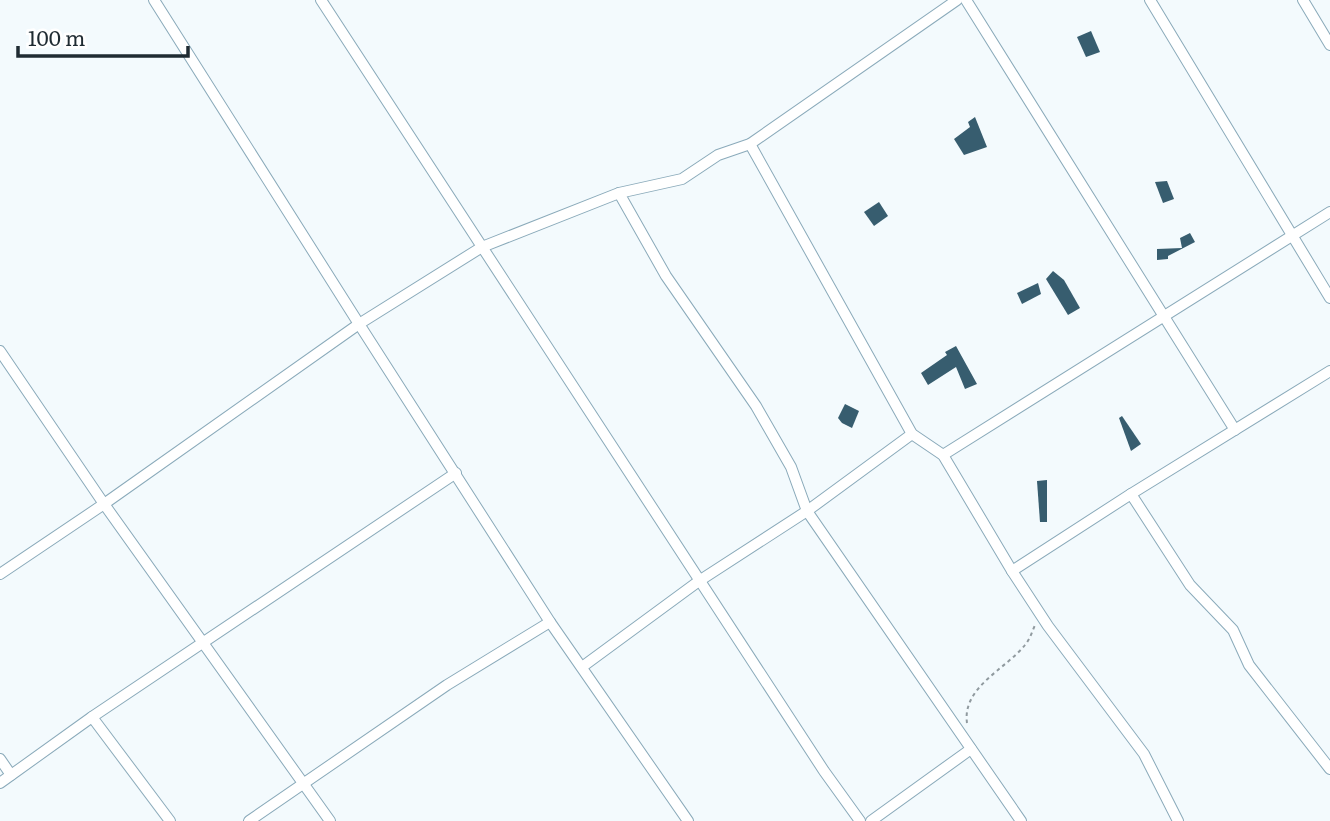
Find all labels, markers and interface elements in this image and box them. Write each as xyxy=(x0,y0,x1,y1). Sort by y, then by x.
scale bar xyxy=(18,14,187,58)
text: 100 m xyxy=(28,21,85,52)

